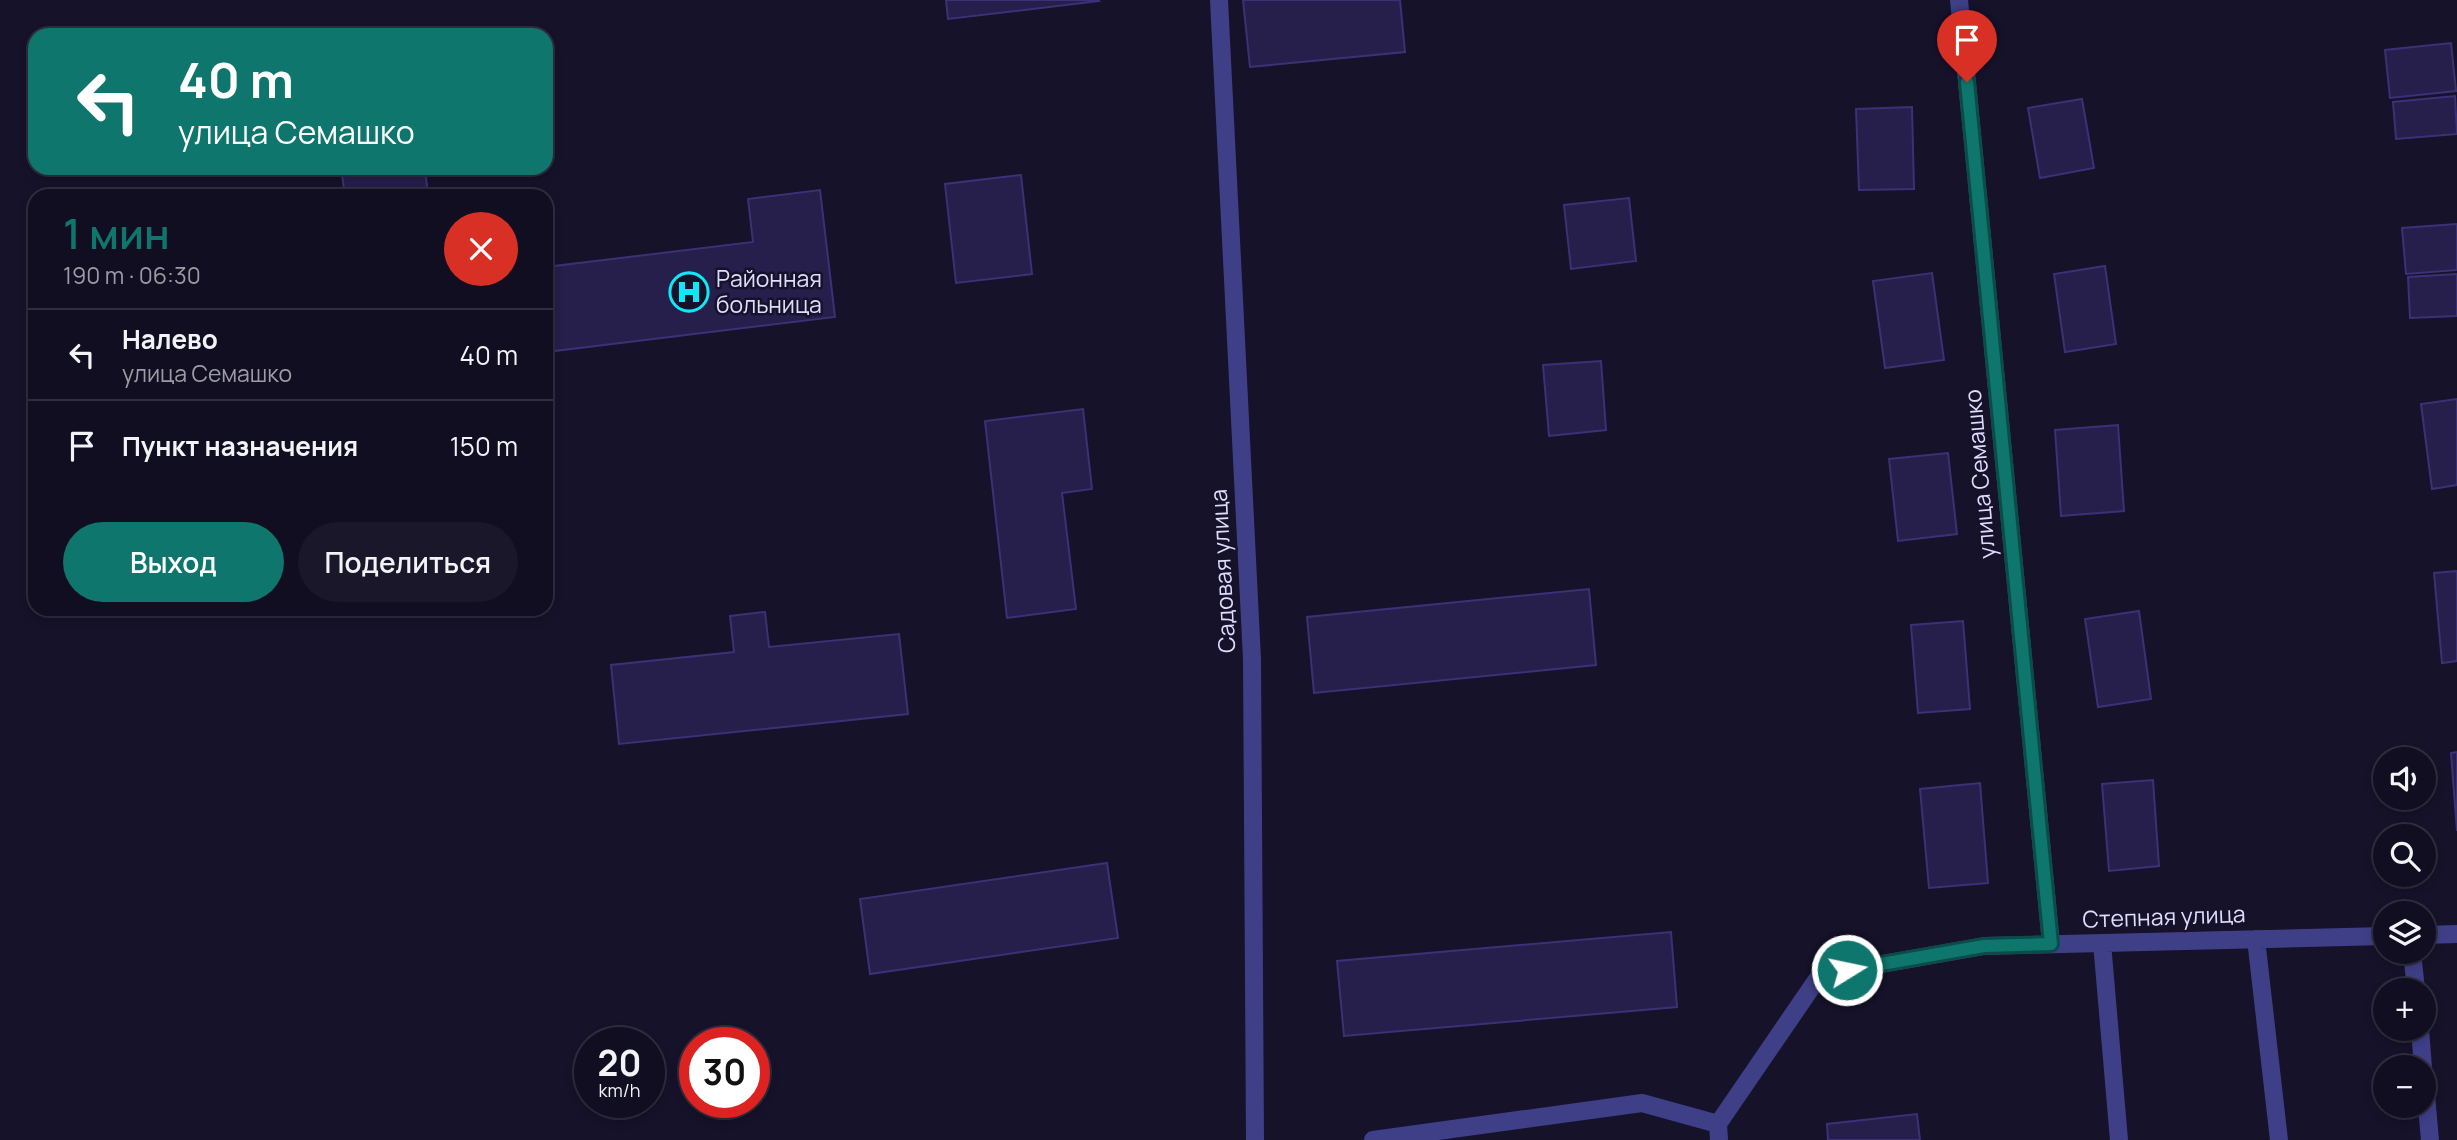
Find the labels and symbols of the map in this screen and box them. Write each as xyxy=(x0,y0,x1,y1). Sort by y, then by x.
pin xyxy=(1937,10,1997,82)
place label: Районная больница xyxy=(716,262,822,320)
hospital icon: Районная больница xyxy=(668,271,710,313)
street label: улица Семашко xyxy=(1956,388,2002,560)
street label: Садовая улица xyxy=(1202,488,1242,654)
street label: Степная улица xyxy=(2082,897,2246,935)
position arrow xyxy=(1810,933,1884,1007)
speed limit sign: 30 xyxy=(679,1027,770,1118)

